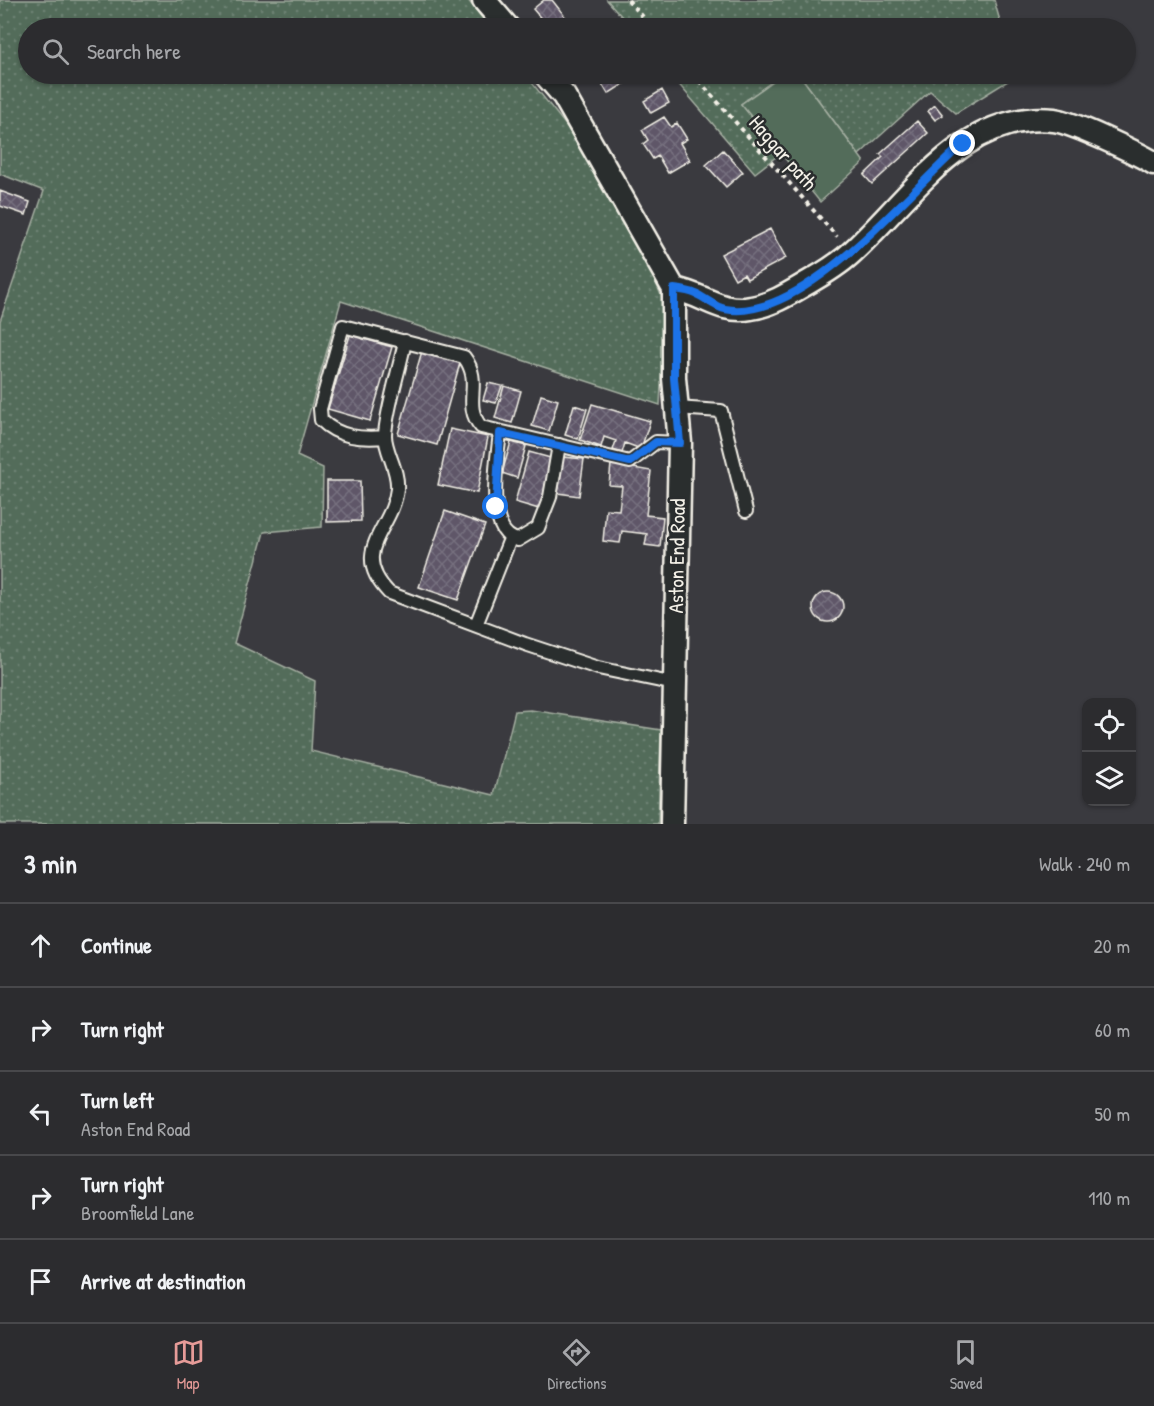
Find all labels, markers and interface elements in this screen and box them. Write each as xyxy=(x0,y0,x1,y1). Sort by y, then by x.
search box xyxy=(18,18,1136,84)
icon: search xyxy=(39,35,72,68)
text: Search here xyxy=(87,36,181,66)
street label: Haggar path xyxy=(743,109,824,197)
route end xyxy=(949,130,975,156)
route start xyxy=(482,493,508,519)
street label: Aston End Road xyxy=(661,498,692,614)
map controls xyxy=(1082,698,1136,806)
button: locate xyxy=(1082,698,1136,752)
button: layers xyxy=(1082,752,1136,806)
text: 3 min xyxy=(24,846,77,881)
text: Walk · 240 m xyxy=(1039,850,1130,877)
icon: ahead xyxy=(24,929,57,962)
text: Continue xyxy=(81,930,152,960)
text: 20 m xyxy=(1093,932,1130,959)
icon: right xyxy=(24,1013,57,1046)
text: Turn right xyxy=(81,1014,164,1044)
text: 60 m xyxy=(1095,1016,1130,1043)
text: Turn left xyxy=(81,1085,154,1115)
icon: left xyxy=(24,1097,57,1130)
text: 50 m xyxy=(1094,1100,1130,1127)
text: Aston End Road xyxy=(81,1115,190,1142)
text: Turn right xyxy=(81,1169,164,1199)
icon: right xyxy=(24,1181,57,1214)
text: 110 m xyxy=(1088,1184,1130,1211)
text: Broomfield Lane xyxy=(81,1199,195,1226)
icon: arrive xyxy=(24,1265,57,1298)
text: Arrive at destination xyxy=(81,1266,246,1296)
tab: Map xyxy=(172,1336,205,1394)
tab: Directions xyxy=(548,1336,606,1394)
tab: Saved xyxy=(949,1336,982,1394)

